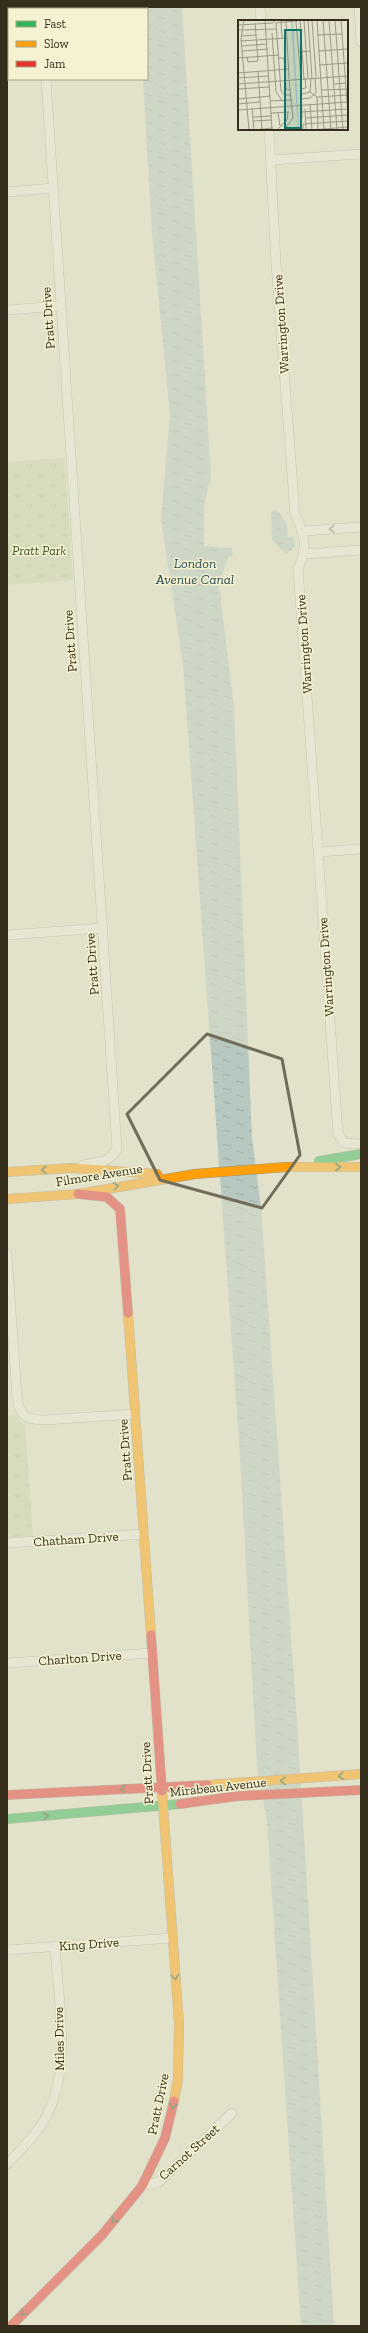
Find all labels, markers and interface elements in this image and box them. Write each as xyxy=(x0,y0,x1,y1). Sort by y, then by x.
legend xyxy=(8,8,148,80)
text: Fast xyxy=(44,17,67,31)
inset map xyxy=(238,20,348,130)
text: Slow xyxy=(44,37,70,51)
text: Jam xyxy=(44,57,66,71)
street label: Warrington Drive xyxy=(270,274,292,374)
street label: Pratt Drive xyxy=(38,286,58,350)
one-way arrow xyxy=(329,524,335,533)
park label: Pratt Park xyxy=(12,543,66,558)
water label: London Avenue Canal xyxy=(155,555,234,588)
street label: Warrington Drive xyxy=(293,594,315,694)
street label: Pratt Drive xyxy=(60,609,80,673)
street label: Warrington Drive xyxy=(315,917,337,1017)
street label: Pratt Drive xyxy=(82,932,102,996)
street label: Filmore Avenue xyxy=(55,1161,143,1189)
one-way arrow xyxy=(335,1163,341,1171)
one-way arrow xyxy=(41,1166,47,1175)
one-way arrow xyxy=(113,1182,120,1191)
street label: Pratt Drive xyxy=(115,1418,135,1482)
street label: Chatham Drive xyxy=(33,1529,119,1549)
street label: Charlton Drive xyxy=(38,1648,122,1668)
street label: Pratt Drive xyxy=(138,1741,156,1805)
one-way arrow xyxy=(338,1771,344,1780)
street label: Mirabeau Avenue xyxy=(169,1774,267,1800)
one-way arrow xyxy=(280,1777,286,1785)
one-way arrow xyxy=(120,1784,126,1793)
one-way arrow xyxy=(43,1811,49,1820)
street label: King Drive xyxy=(58,1934,120,1954)
one-way arrow xyxy=(170,1974,179,1980)
street label: Miles Drive xyxy=(51,2007,67,2071)
street label: Pratt Drive xyxy=(144,2072,172,2136)
one-way arrow xyxy=(169,2103,178,2110)
street label: Carnot Street xyxy=(156,2121,222,2183)
one-way arrow xyxy=(112,2216,119,2223)
one-way arrow xyxy=(20,2308,28,2316)

